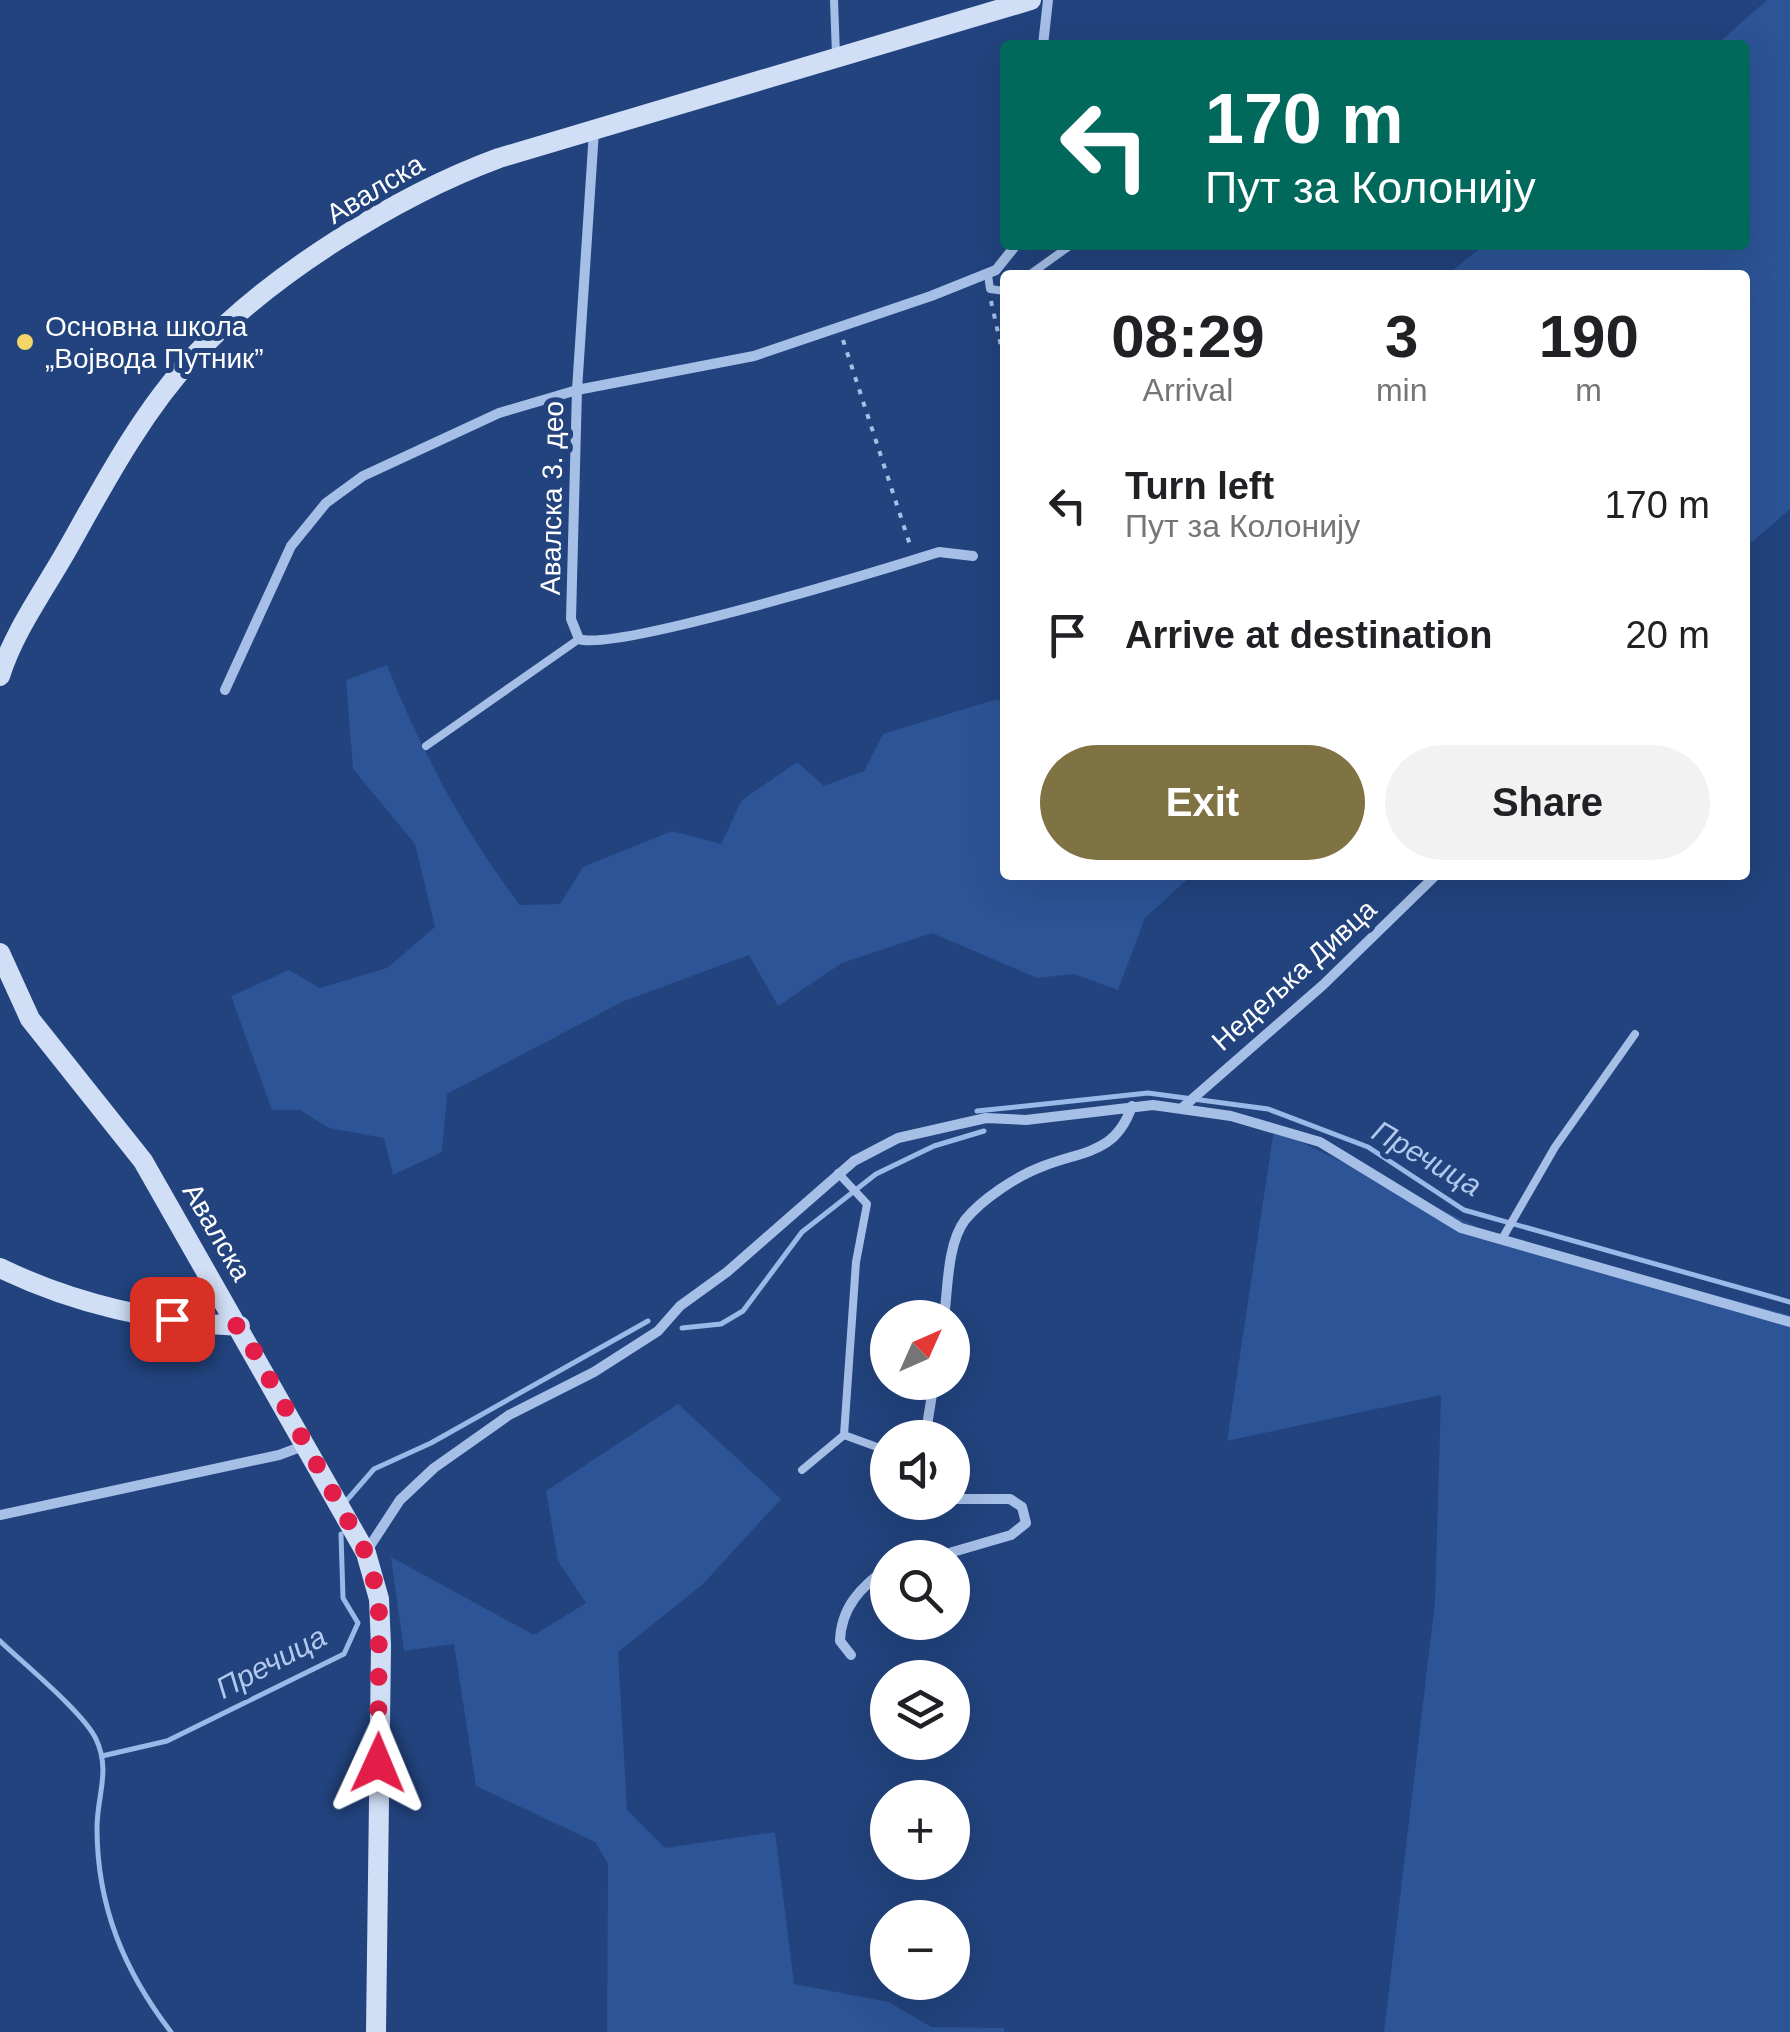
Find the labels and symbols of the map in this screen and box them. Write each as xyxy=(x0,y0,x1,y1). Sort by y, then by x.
street label: Авалска xyxy=(321,148,429,230)
place label: Основна школа „Војвода Путник” xyxy=(45,311,264,374)
marker: Основна школа „Војвода Путник” xyxy=(14,331,36,353)
street label: Авалска 3. део xyxy=(535,401,569,595)
street label: Недељка Дивца xyxy=(1206,893,1383,1057)
water label: Пречица xyxy=(1367,1114,1487,1202)
street label: Авалска xyxy=(177,1178,258,1287)
pin xyxy=(130,1277,215,1362)
north arrow xyxy=(870,1300,970,1400)
water label: Пречица xyxy=(210,1619,332,1705)
position arrow xyxy=(326,1711,430,1815)

